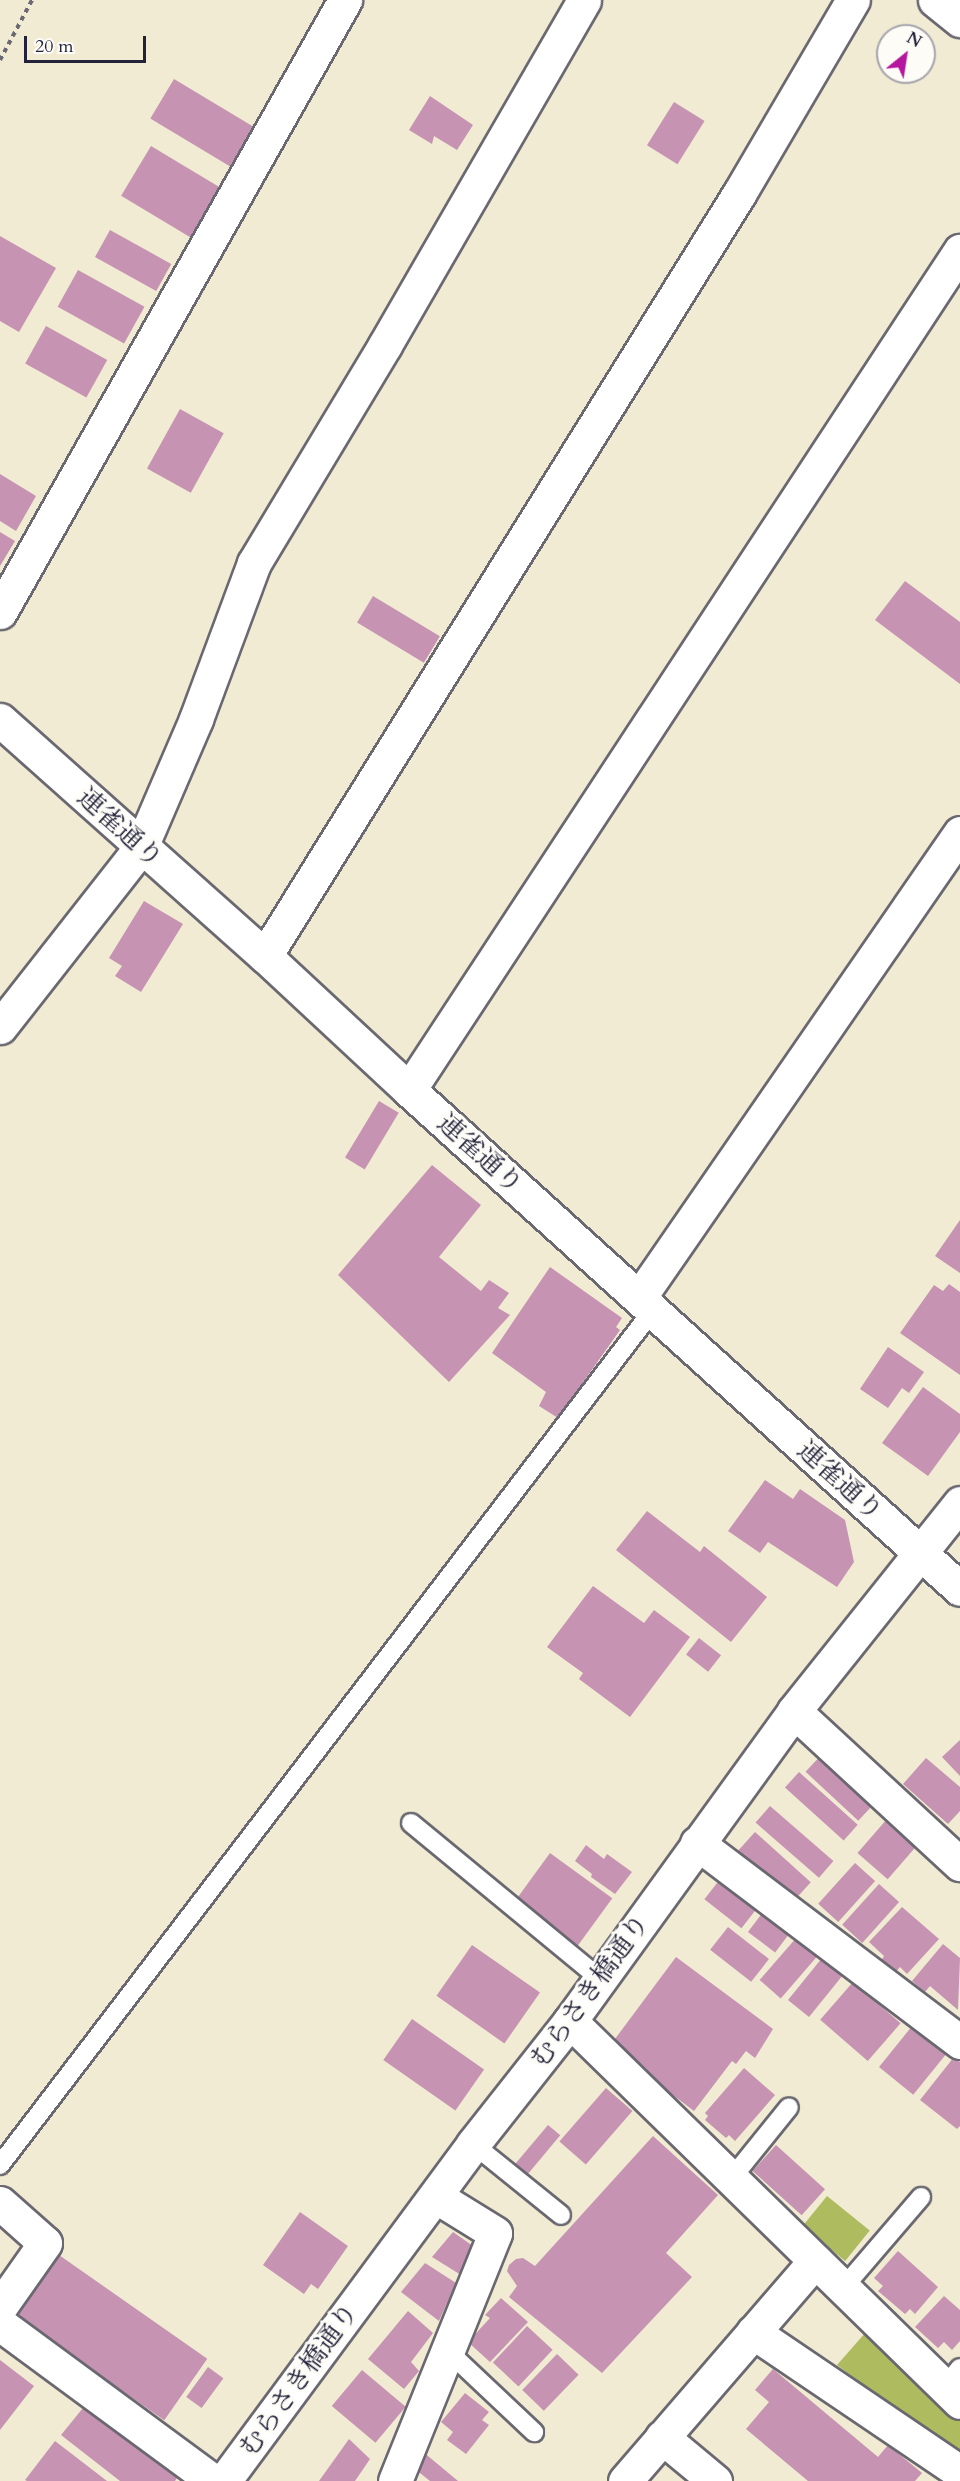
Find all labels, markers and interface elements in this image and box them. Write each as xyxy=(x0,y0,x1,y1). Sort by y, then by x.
scale bar xyxy=(27,24,148,62)
north arrow xyxy=(876,24,936,84)
text: N xyxy=(902,27,926,53)
text: 20 m xyxy=(35,34,74,59)
street label: 連雀通り xyxy=(71,782,169,874)
street label: 連雀通り xyxy=(431,1108,529,1200)
street label: 連雀通り xyxy=(791,1435,889,1527)
street label: むらさき橋通り xyxy=(524,1908,656,2074)
street label: むらさき橋通り xyxy=(233,2297,365,2463)

